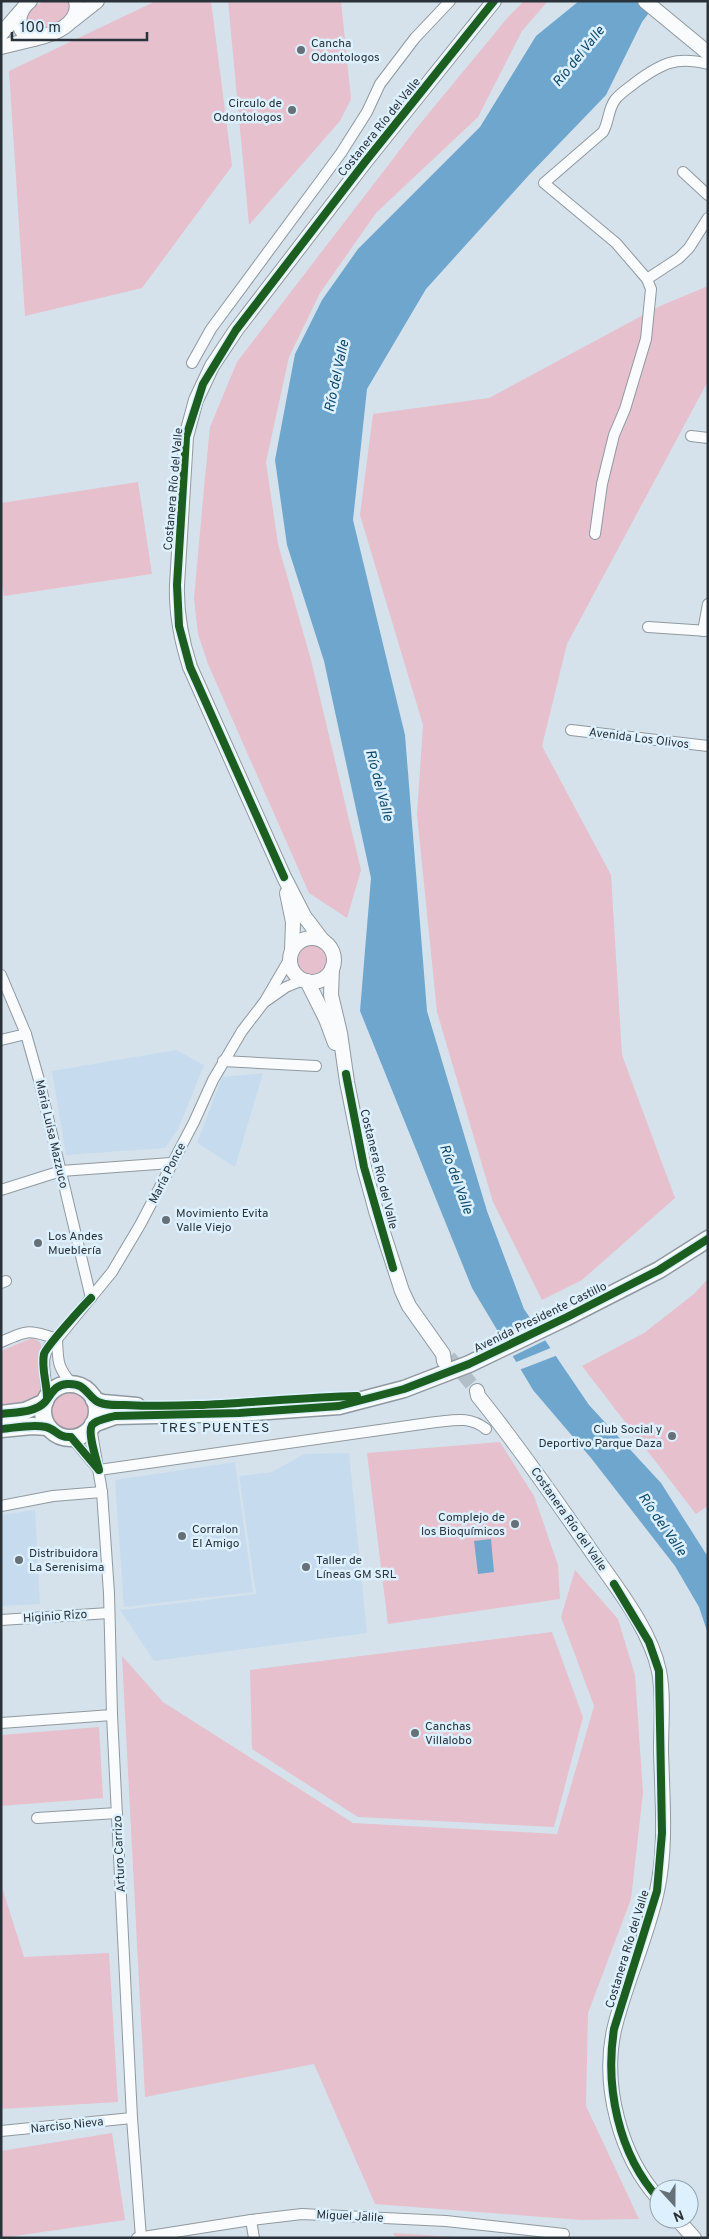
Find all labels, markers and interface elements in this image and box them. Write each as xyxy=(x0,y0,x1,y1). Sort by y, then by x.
scale bar xyxy=(12,10,148,42)
text: 100 m xyxy=(20,19,61,38)
water label: Río del Valle xyxy=(550,23,609,91)
place label: Cancha Odontologos xyxy=(311,36,380,66)
marker: Cancha Odontologos xyxy=(295,44,307,56)
street label: Costanera Río del Valle xyxy=(335,75,425,181)
place label: Circulo de Odontologos xyxy=(213,96,282,126)
marker: Circulo de Odontologos xyxy=(286,104,298,116)
water label: Río del Valle xyxy=(322,338,354,414)
street label: Costanera Río del Valle xyxy=(161,427,187,551)
street label: Avenida Los Olivos xyxy=(588,725,690,753)
water label: Río del Valle xyxy=(361,748,396,824)
street label: Maria Luisa Mazzuco xyxy=(31,1078,71,1190)
street label: Costanera Río del Valle xyxy=(355,1108,401,1231)
street label: María Ponce xyxy=(146,1140,190,1207)
water label: Río del Valle xyxy=(435,1142,476,1218)
place label: Movimiento Evita Valle Viejo xyxy=(176,1206,268,1236)
marker: Movimiento Evita Valle Viejo xyxy=(160,1214,172,1226)
place label: Los Andes Mueblería xyxy=(48,1229,103,1259)
marker: Los Andes Mueblería xyxy=(32,1237,44,1249)
street label: Avenida Presidente Castillo xyxy=(471,1279,610,1357)
district label: TRES PUENTES xyxy=(160,1420,270,1437)
place label: Club Social y Deportivo Parque Daza xyxy=(538,1422,662,1452)
marker: Club Social y Deportivo Parque Daza xyxy=(666,1430,678,1442)
street label: Costanera Río del Valle xyxy=(526,1465,610,1575)
water label: Río del Valle xyxy=(634,1490,690,1560)
place label: Complejo de los Bioquímicos xyxy=(421,1510,505,1540)
marker: Complejo de los Bioquímicos xyxy=(509,1518,521,1530)
place label: Corralon El Amigo xyxy=(192,1522,240,1552)
marker: Corralon El Amigo xyxy=(176,1530,188,1542)
place label: Distribuidora La Serenisima xyxy=(29,1546,104,1576)
place label: Taller de Líneas GM SRL xyxy=(316,1553,397,1583)
marker: Distribuidora La Serenisima xyxy=(13,1554,25,1566)
marker: Taller de Líneas GM SRL xyxy=(300,1561,312,1573)
street label: Higinio Rizo xyxy=(22,1607,88,1627)
place label: Canchas Villalobo xyxy=(425,1719,472,1749)
marker: Canchas Villalobo xyxy=(409,1727,421,1739)
street label: Arturo Carrizo xyxy=(110,1815,130,1893)
street label: Costanera Río del Valle xyxy=(602,1888,654,2011)
street label: Narciso Nieva xyxy=(30,2114,104,2138)
north arrow xyxy=(649,2179,699,2229)
text: N xyxy=(670,2205,686,2224)
street label: Miguel Jalile xyxy=(316,2207,384,2227)

